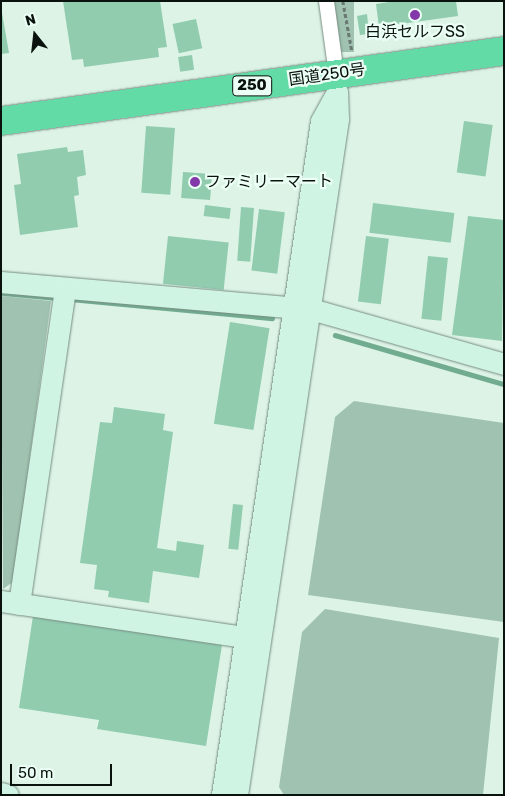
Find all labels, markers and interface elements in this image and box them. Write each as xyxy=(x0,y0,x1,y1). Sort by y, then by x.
marker: 白浜セルフSS xyxy=(409,9,421,21)
north arrow xyxy=(10,10,60,60)
text: N xyxy=(24,11,38,30)
place label: 白浜セルフSS xyxy=(365,22,465,42)
street label: 国道250号 xyxy=(288,60,366,90)
road number: 250 xyxy=(232,74,272,98)
place label: ファミリーマート xyxy=(205,172,333,192)
marker: ファミリーマート xyxy=(189,176,201,188)
scale bar xyxy=(12,754,115,786)
text: 50 m xyxy=(18,764,53,782)

